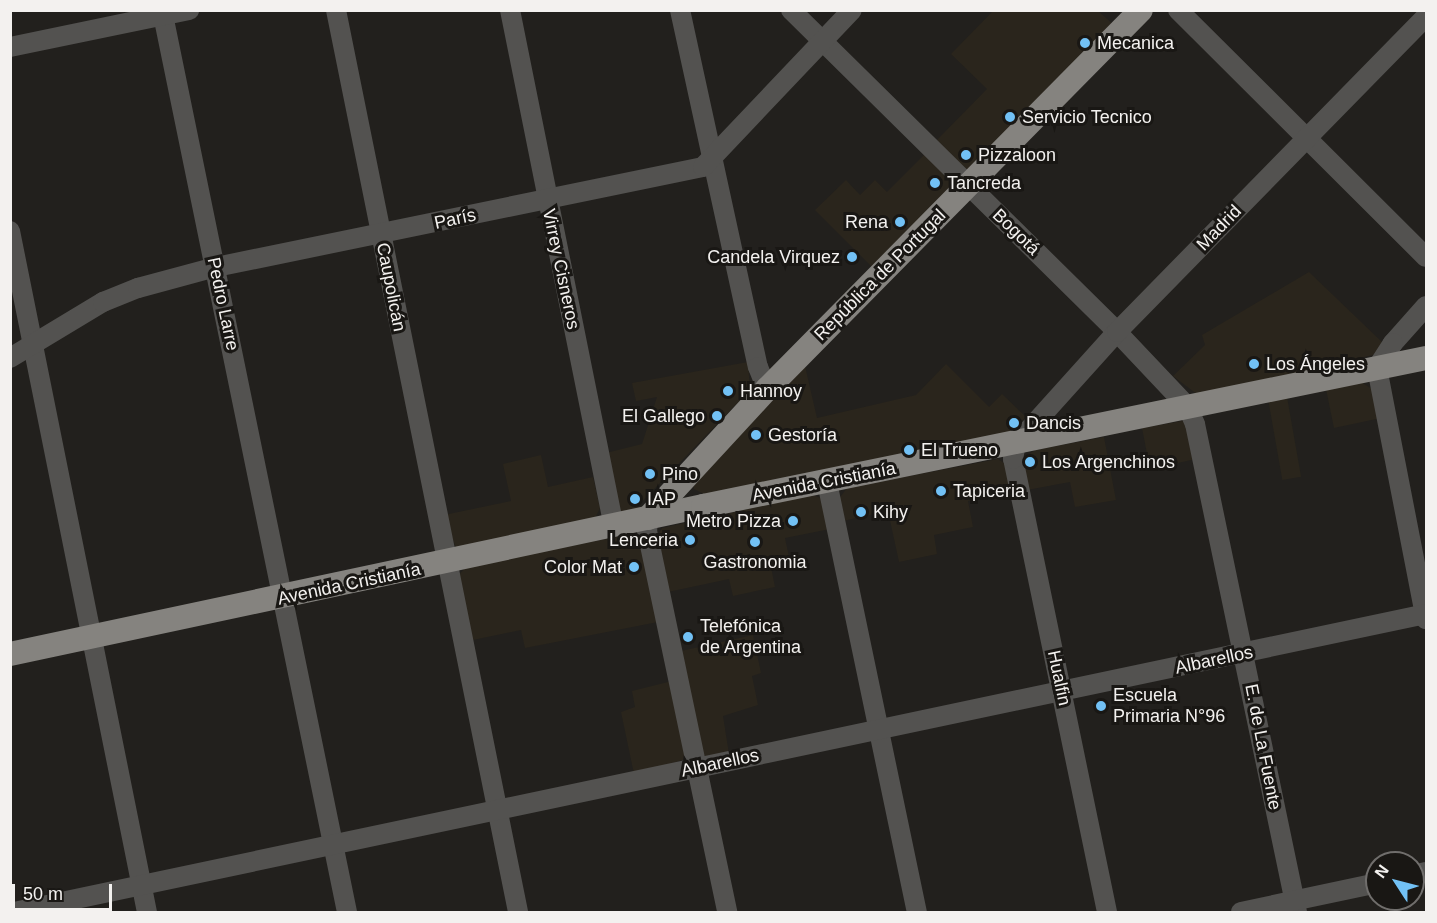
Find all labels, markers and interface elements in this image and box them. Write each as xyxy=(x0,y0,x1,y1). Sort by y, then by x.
place label: Mecanica xyxy=(1097,32,1174,54)
marker: Mecanica xyxy=(1078,36,1092,50)
place label: Servicio Tecnico xyxy=(1022,106,1152,128)
marker: Servicio Tecnico xyxy=(1003,110,1017,124)
place label: Pizzaloon xyxy=(978,144,1056,166)
marker: Pizzaloon xyxy=(959,148,973,162)
place label: Tancreda xyxy=(947,172,1021,194)
marker: Tancreda xyxy=(928,176,942,190)
street label: Madrid xyxy=(1192,201,1246,255)
street label: París xyxy=(432,204,478,234)
street label: Bogotá xyxy=(988,204,1044,260)
street label: República de Portugal xyxy=(810,205,950,345)
street label: Virrey Cisneros xyxy=(538,207,584,331)
place label: Rena xyxy=(845,211,888,233)
marker: Rena xyxy=(893,215,907,229)
street label: Caupolicán xyxy=(372,241,410,333)
place label: Candela Virquez xyxy=(707,246,840,268)
marker: Candela Virquez xyxy=(845,250,859,264)
street label: Pedro Larre xyxy=(203,255,243,353)
place label: Los Ángeles xyxy=(1266,353,1365,375)
marker: Los Ángeles xyxy=(1247,357,1261,371)
place label: Hannoy xyxy=(740,380,802,402)
marker: Hannoy xyxy=(721,384,735,398)
place label: El Gallego xyxy=(622,405,705,427)
marker: El Gallego xyxy=(710,409,724,423)
place label: Dancis xyxy=(1026,412,1081,434)
marker: Dancis xyxy=(1007,416,1021,430)
place label: Gestoría xyxy=(768,424,837,446)
marker: Gestoría xyxy=(749,428,763,442)
place label: El Trueno xyxy=(921,439,998,461)
marker: El Trueno xyxy=(902,443,916,457)
place label: Los Argenchinos xyxy=(1042,451,1176,473)
marker: Los Argenchinos xyxy=(1023,455,1037,469)
street label: Avenida Cristianía xyxy=(750,457,898,507)
place label: Pino xyxy=(662,463,698,485)
marker: Pino xyxy=(643,467,657,481)
place label: Tapiceria xyxy=(953,480,1025,502)
marker: Tapiceria xyxy=(934,484,948,498)
place label: IAP xyxy=(647,488,676,510)
marker: IAP xyxy=(628,492,642,506)
place label: Kihy xyxy=(873,501,908,523)
marker: Kihy xyxy=(854,505,868,519)
place label: Metro Pizza xyxy=(686,510,781,532)
marker: Metro Pizza xyxy=(786,514,800,528)
place label: Lenceria xyxy=(609,529,678,551)
marker: Lenceria xyxy=(683,533,697,547)
marker: Gastronomia xyxy=(748,535,762,549)
place label: Gastronomia xyxy=(703,551,807,573)
place label: Color Mat xyxy=(544,556,622,578)
street label: Avenida Cristianía xyxy=(275,558,423,610)
marker: Color Mat xyxy=(627,560,641,574)
place label: Telefónica de Argentina xyxy=(700,616,802,658)
marker: Telefónica de Argentina xyxy=(681,630,695,644)
street label: Albarellos xyxy=(1173,641,1255,679)
street label: Hualfin xyxy=(1043,648,1075,708)
street label: E. de La Fuente xyxy=(1240,682,1286,812)
place label: Escuela Primaria N°96 xyxy=(1113,685,1225,728)
marker: Escuela Primaria N°96 xyxy=(1094,699,1108,713)
street label: Albarellos xyxy=(679,744,761,782)
north arrow xyxy=(1365,851,1425,911)
text: N xyxy=(1371,862,1392,881)
scale bar xyxy=(15,872,116,910)
text: 50 m xyxy=(23,884,63,904)

